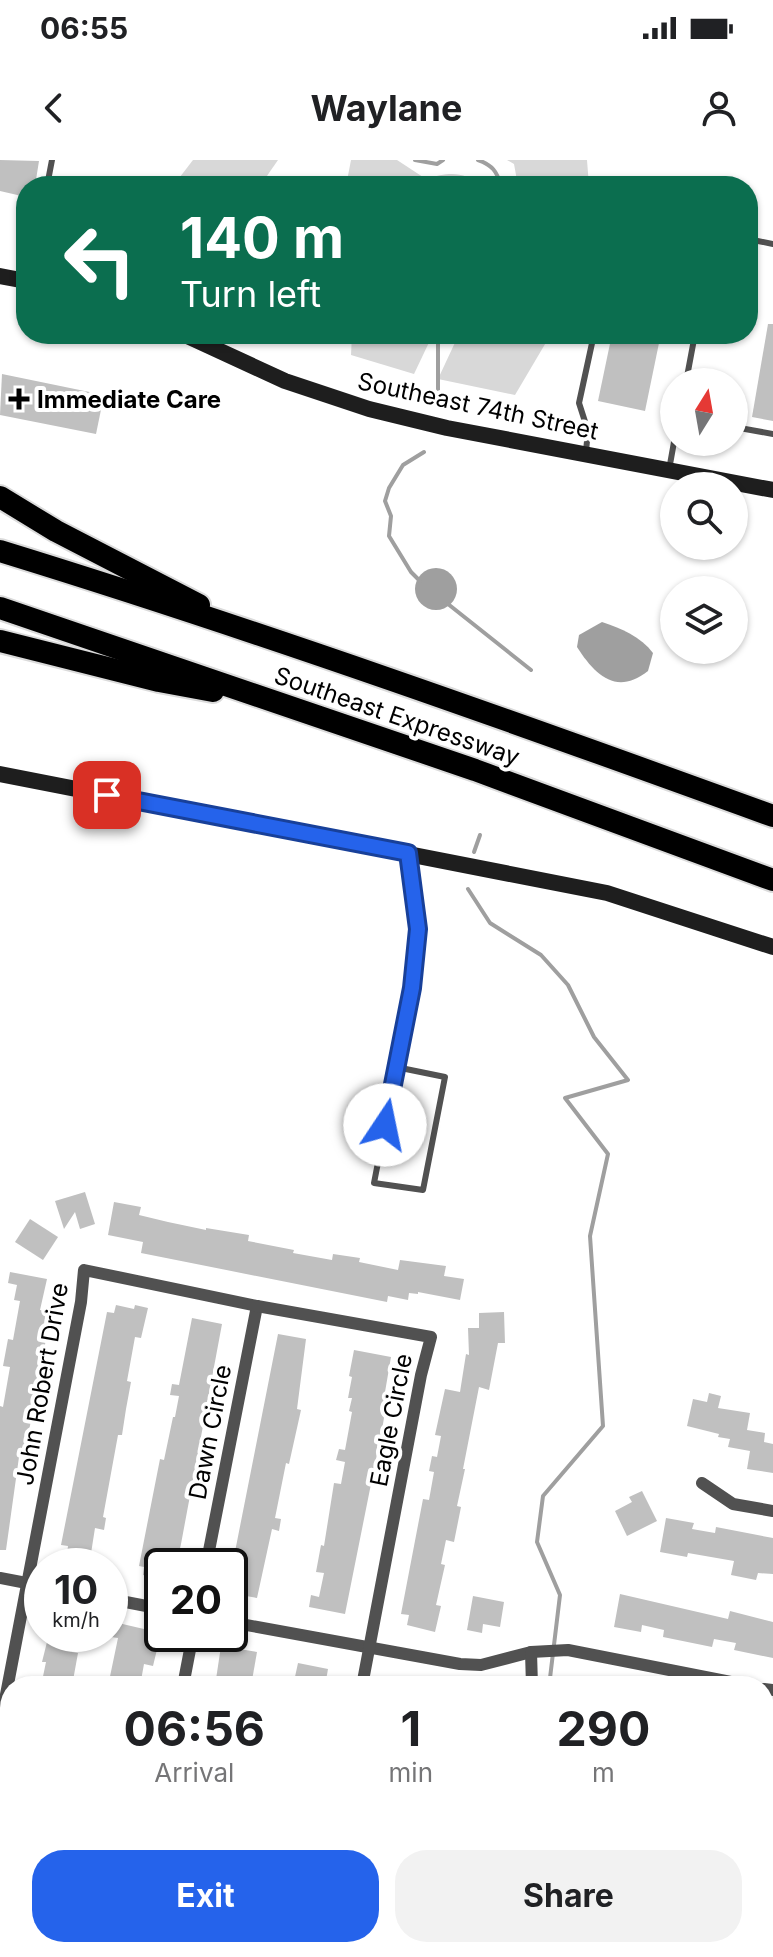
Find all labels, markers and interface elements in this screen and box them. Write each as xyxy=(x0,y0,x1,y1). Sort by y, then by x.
text: 06:55 xyxy=(40,10,128,46)
icon: back xyxy=(32,86,76,130)
text: Waylane xyxy=(311,86,462,130)
icon: person xyxy=(697,86,741,130)
text: 140 m xyxy=(180,204,344,272)
icon: left xyxy=(48,208,152,312)
text: Turn left xyxy=(180,272,321,316)
street label: Southeast 74th Street xyxy=(355,366,601,446)
north arrow xyxy=(660,368,748,456)
map controls xyxy=(660,368,748,664)
place label: Immediate Care xyxy=(37,385,221,414)
marker: Immediate Care xyxy=(8,388,30,410)
button: search xyxy=(660,472,748,560)
button: layers xyxy=(660,576,748,664)
street label: Southeast Expressway xyxy=(271,660,523,772)
pin xyxy=(73,761,141,829)
icon: arrive xyxy=(85,773,129,817)
position arrow xyxy=(343,1083,427,1167)
street label: John Robert Drive xyxy=(10,1281,74,1487)
street label: Eagle Circle xyxy=(364,1351,418,1489)
street label: Dawn Circle xyxy=(183,1362,237,1502)
speed limit sign: 20 xyxy=(144,1548,248,1652)
text: 10 xyxy=(54,1565,98,1614)
text: km/h xyxy=(52,1608,100,1632)
text: 06:56 xyxy=(124,1699,265,1758)
text: 1 xyxy=(400,1699,421,1758)
text: 290 xyxy=(557,1699,650,1758)
text: Arrival xyxy=(154,1757,234,1788)
text: min xyxy=(389,1757,433,1788)
text: m xyxy=(592,1757,615,1788)
button: Exit xyxy=(32,1850,379,1942)
button: Share xyxy=(395,1850,742,1942)

